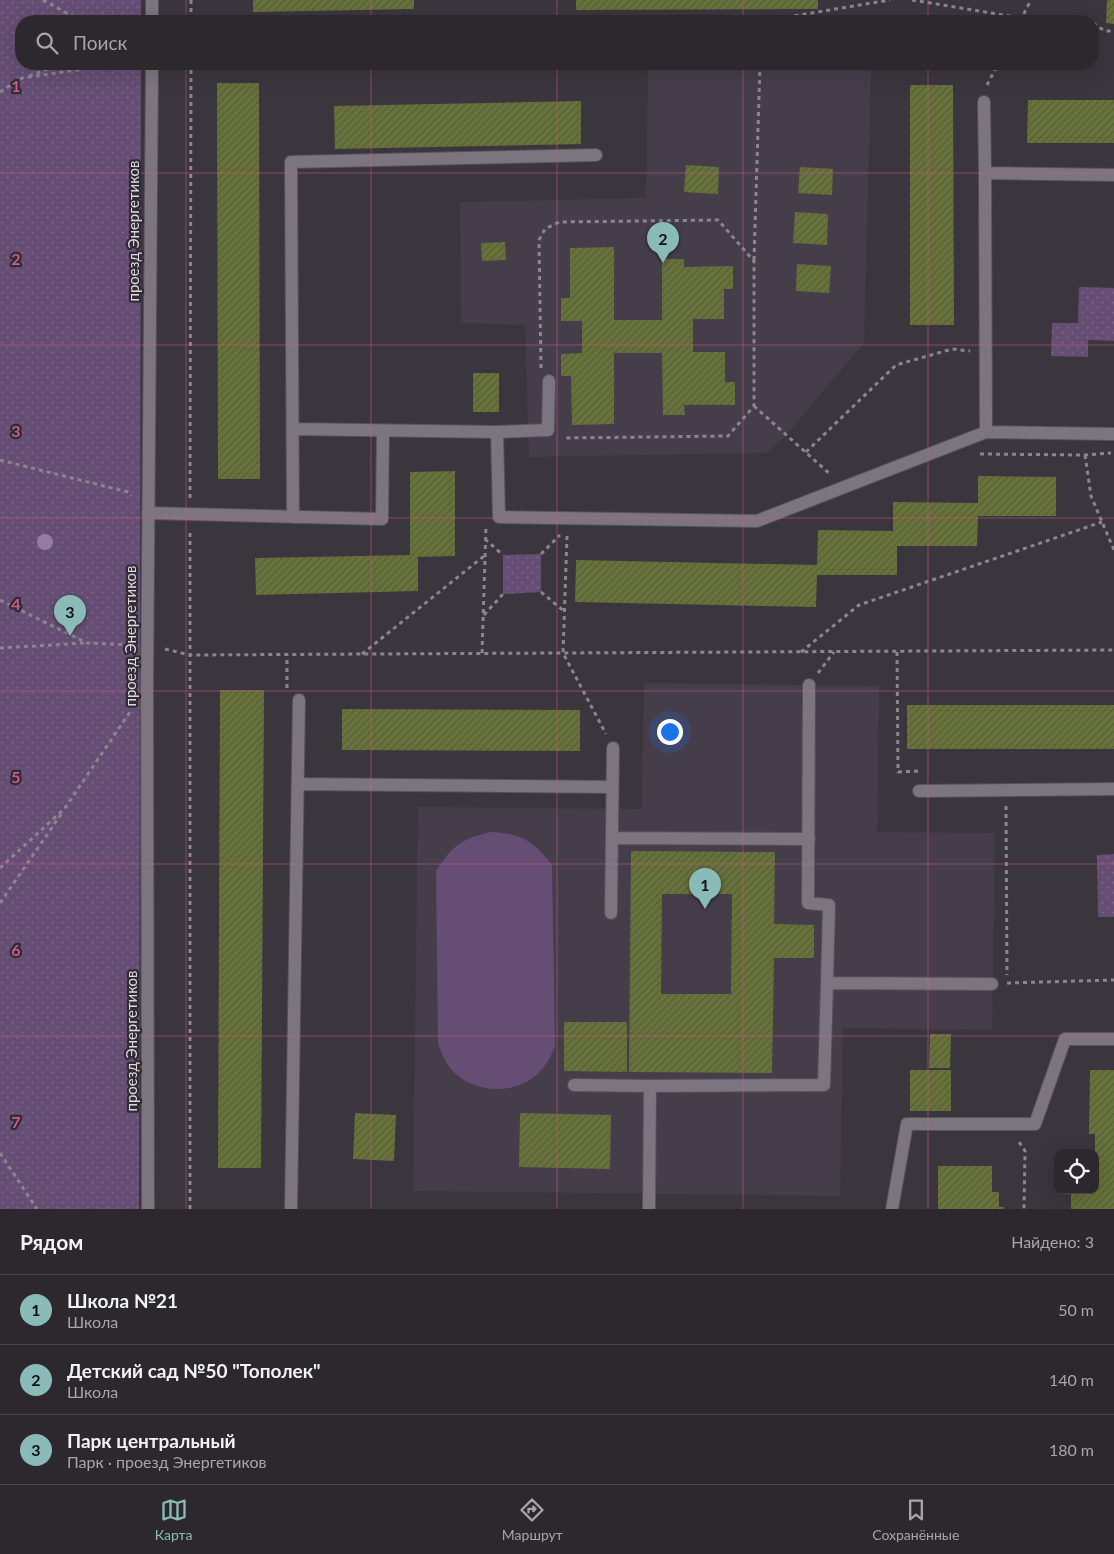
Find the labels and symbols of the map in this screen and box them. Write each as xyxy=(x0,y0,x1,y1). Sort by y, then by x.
text: 1 xyxy=(11,76,21,95)
street label: проезд Энергетиков xyxy=(124,160,142,302)
pin: 2 xyxy=(647,222,679,263)
text: 2 xyxy=(11,249,21,268)
text: 3 xyxy=(11,421,21,440)
street label: проезд Энергетиков xyxy=(121,565,139,707)
text: 4 xyxy=(11,594,21,613)
pin: 3 xyxy=(54,595,86,636)
your location xyxy=(657,719,683,745)
text: 5 xyxy=(11,767,21,786)
pin: 1 xyxy=(689,868,721,909)
text: 6 xyxy=(11,940,21,959)
street label: проезд Энергетиков xyxy=(122,970,140,1112)
text: 7 xyxy=(11,1112,21,1131)

